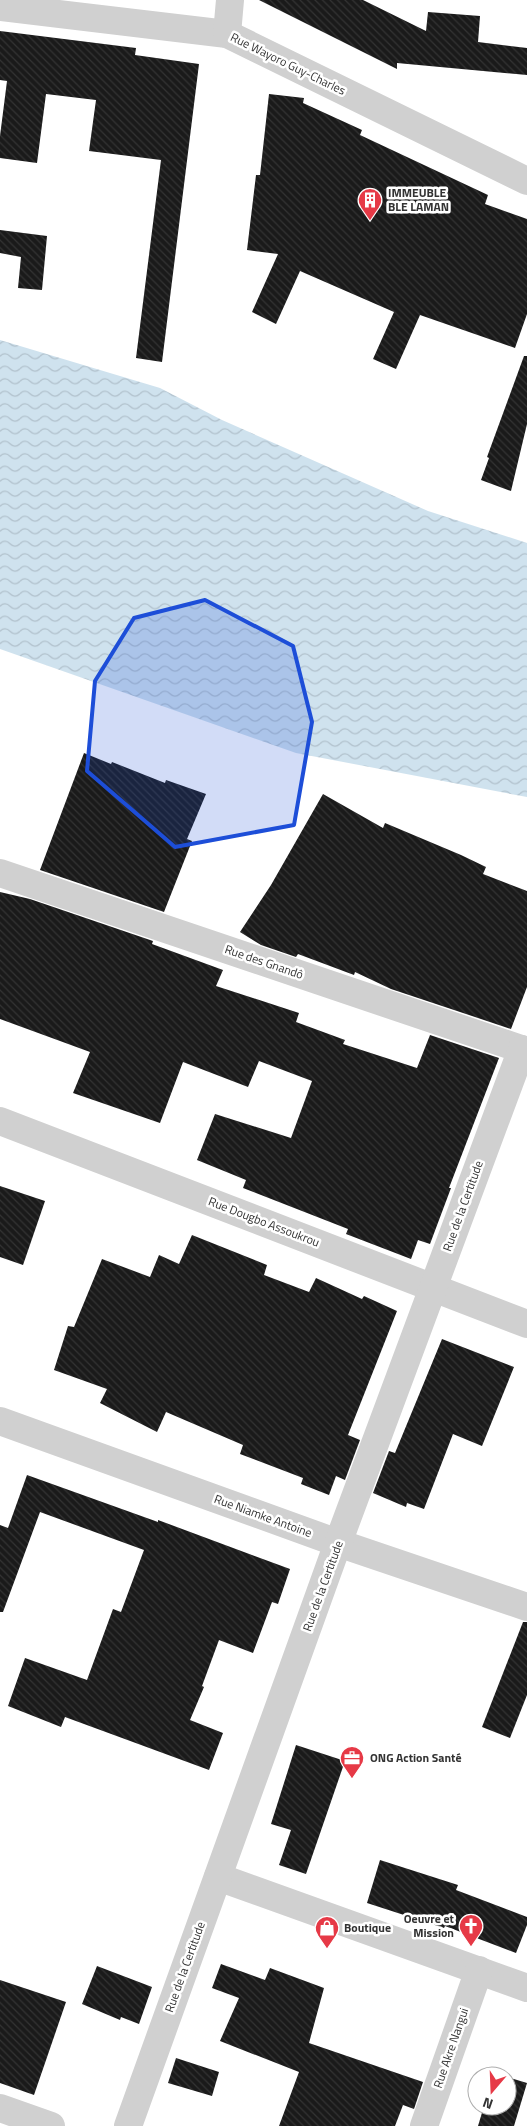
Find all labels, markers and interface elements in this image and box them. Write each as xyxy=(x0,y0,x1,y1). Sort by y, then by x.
street label: Rue Wayoro Guy-Charles xyxy=(227,27,349,100)
place label: IMMEUBLE BLE LAMAN xyxy=(388,183,449,216)
building icon: IMMEUBLE BLE LAMAN xyxy=(357,187,383,221)
street label: Rue des Gnandô xyxy=(222,939,306,984)
street label: Rue de la Certitude xyxy=(437,1158,488,1254)
street label: Rue Dougbo Assoukrou xyxy=(206,1192,323,1252)
street label: Rue Niamke Antoine xyxy=(212,1489,315,1542)
street label: Rue de la Certitude xyxy=(297,1538,348,1634)
office icon: ONG Action Santé xyxy=(339,1745,365,1779)
place label: ONG Action Santé xyxy=(370,1748,462,1767)
place label: Oeuvre et Mission xyxy=(404,1909,455,1942)
church icon: Oeuvre et Mission xyxy=(458,1913,484,1947)
shop icon: Boutique xyxy=(314,1915,340,1949)
place label: Boutique xyxy=(344,1918,391,1937)
street label: Rue de la Certitude xyxy=(159,1919,210,2015)
street label: Rue Akre Nangui xyxy=(428,2005,473,2091)
north arrow xyxy=(467,2066,517,2116)
text: N xyxy=(480,2092,496,2115)

